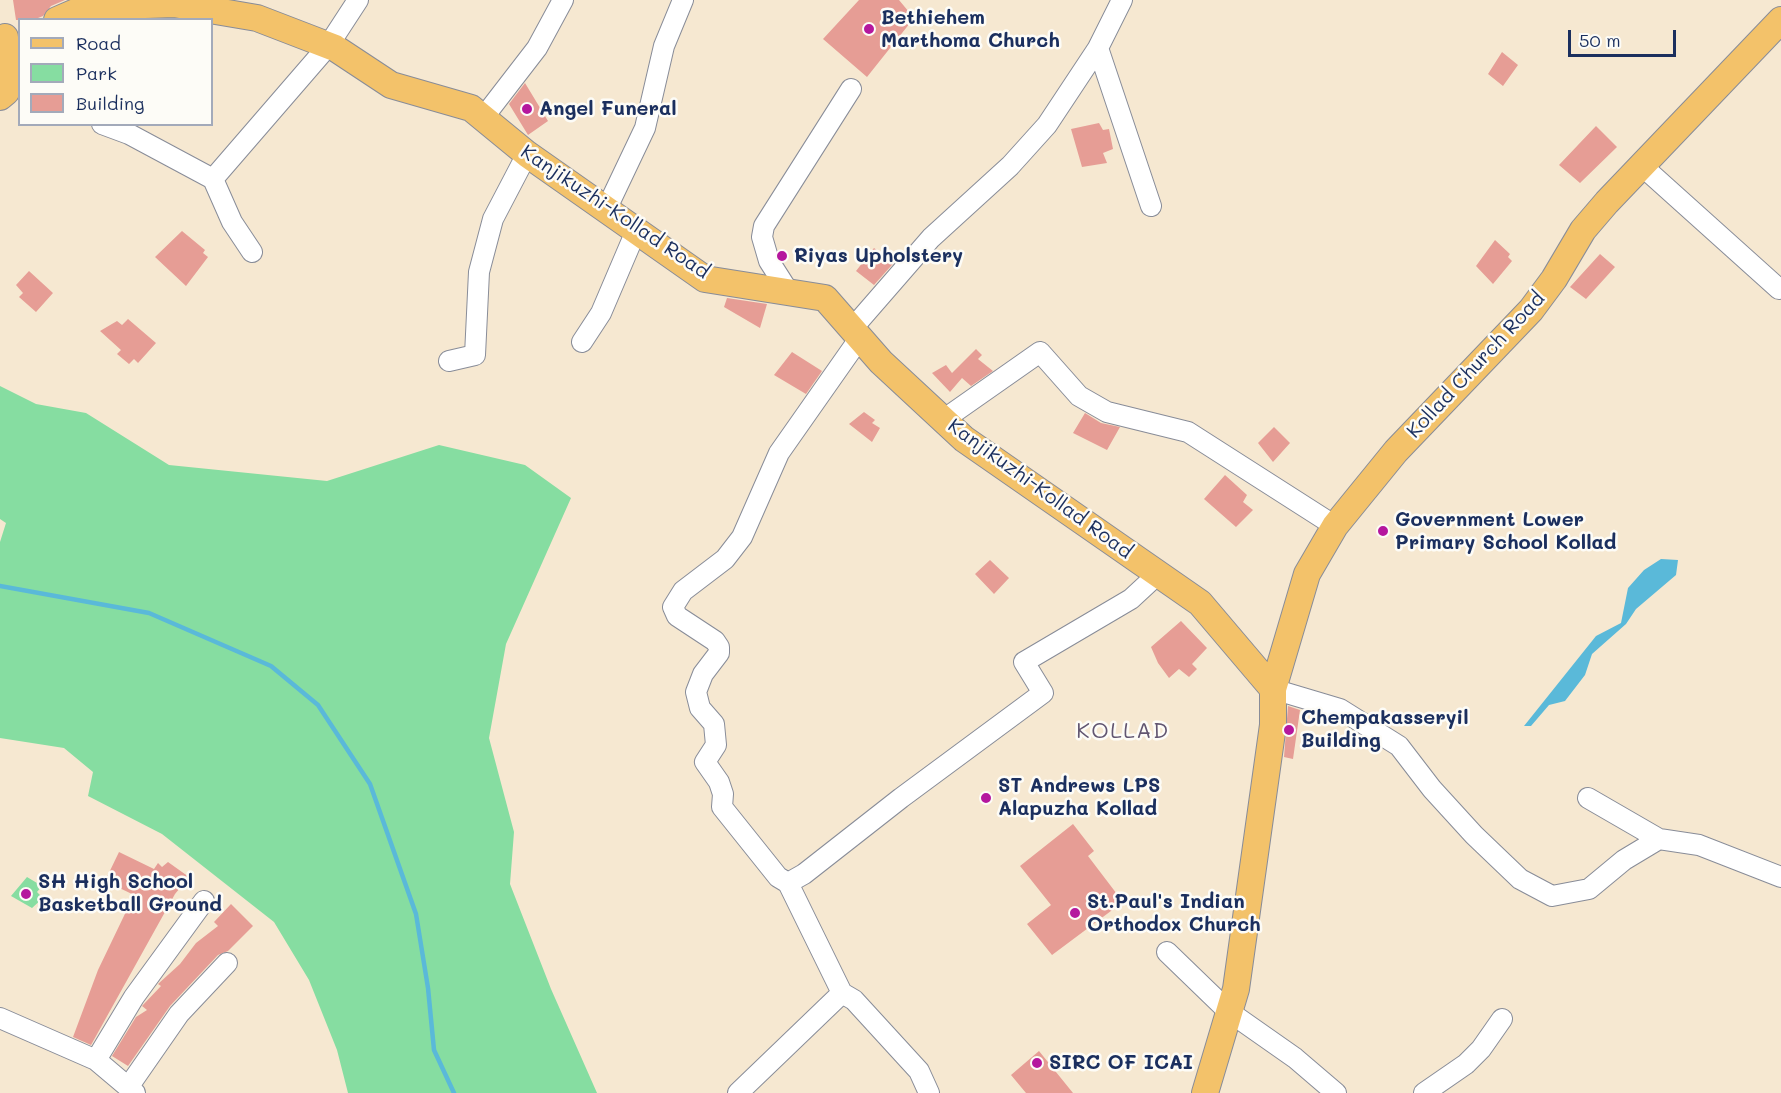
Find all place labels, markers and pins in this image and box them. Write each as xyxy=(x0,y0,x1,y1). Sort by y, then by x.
place label: Bethiehem Marthoma Church xyxy=(881,6,1060,53)
marker: Bethiehem Marthoma Church xyxy=(862,22,876,36)
place label: Angel Funeral xyxy=(539,97,677,121)
marker: Angel Funeral xyxy=(520,102,534,116)
place label: Riyas Upholstery xyxy=(794,244,963,268)
marker: Riyas Upholstery xyxy=(775,249,789,263)
place label: Government Lower Primary School Kollad xyxy=(1395,508,1616,555)
marker: Government Lower Primary School Kollad xyxy=(1376,524,1390,538)
place label: Chempakasseryil Building xyxy=(1301,706,1469,753)
marker: Chempakasseryil Building xyxy=(1282,723,1296,737)
place label: ST Andrews LPS Alapuzha Kollad xyxy=(998,774,1160,821)
marker: ST Andrews LPS Alapuzha Kollad xyxy=(979,791,993,805)
place label: SH High School Basketball Ground xyxy=(38,870,222,917)
marker: SH High School Basketball Ground xyxy=(19,887,33,901)
place label: St.Paul's Indian Orthodox Church xyxy=(1087,890,1261,937)
marker: St.Paul's Indian Orthodox Church xyxy=(1068,906,1082,920)
place label: SIRC OF ICAI xyxy=(1049,1051,1193,1075)
marker: SIRC OF ICAI xyxy=(1030,1056,1044,1070)

